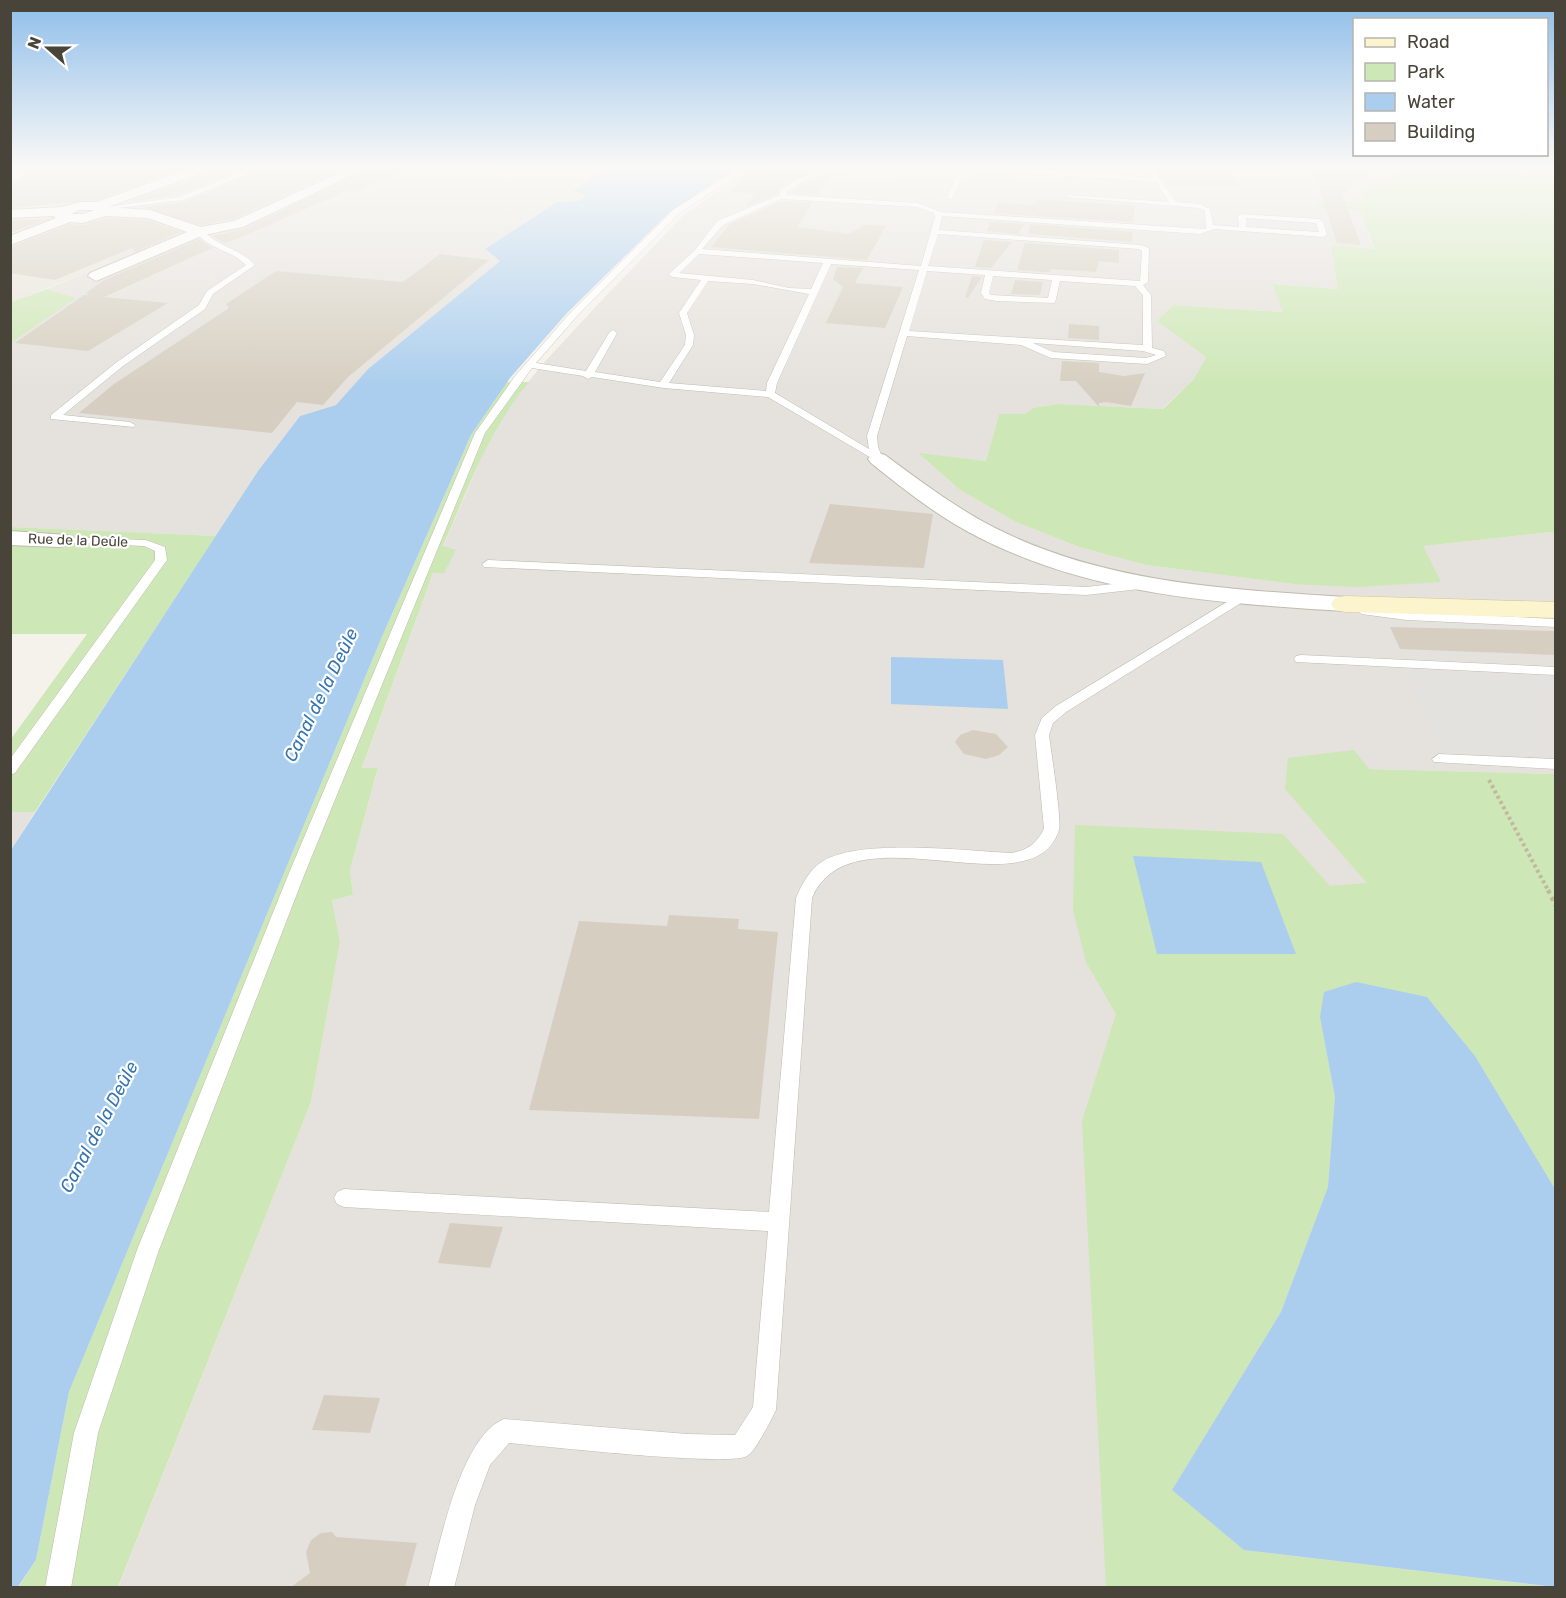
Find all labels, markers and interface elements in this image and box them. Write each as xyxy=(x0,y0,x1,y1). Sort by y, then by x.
north arrow xyxy=(18,18,78,78)
legend xyxy=(1353,18,1548,156)
text: Road xyxy=(1407,31,1450,53)
text: N xyxy=(24,34,45,52)
text: Park xyxy=(1407,61,1445,83)
text: Water xyxy=(1407,91,1455,113)
text: Building xyxy=(1407,121,1475,143)
street label: Rue de la Deûle xyxy=(28,530,128,551)
water label: Canal de la Deûle xyxy=(279,625,363,765)
water label: Canal de la Deûle xyxy=(55,1058,143,1196)

